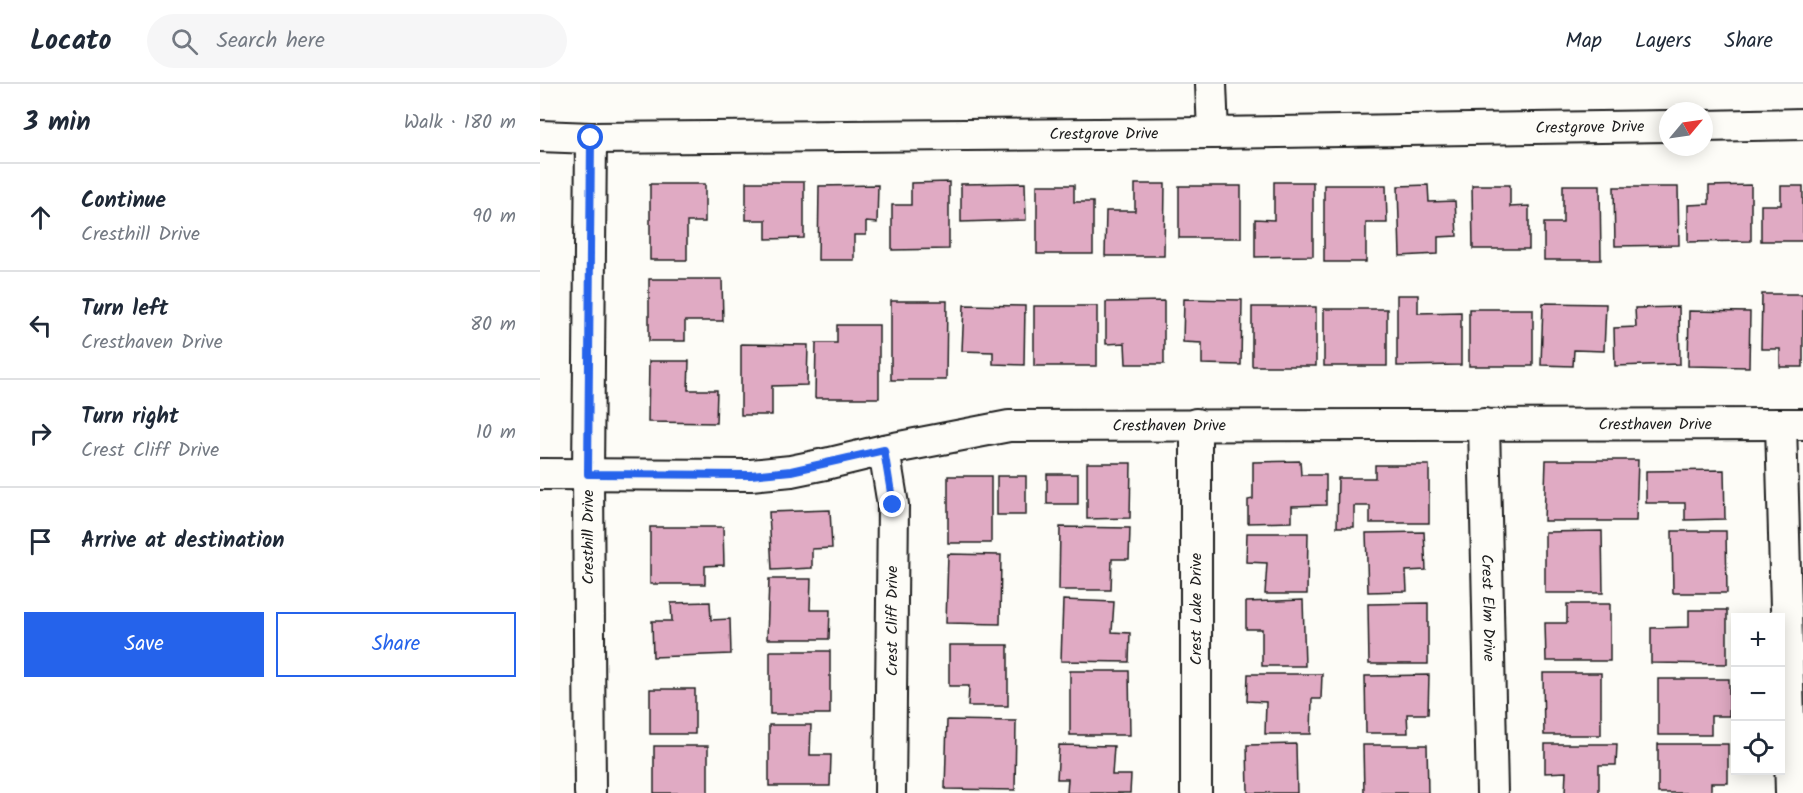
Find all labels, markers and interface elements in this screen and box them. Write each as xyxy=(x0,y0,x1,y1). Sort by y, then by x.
search box xyxy=(147,14,567,68)
text: Locato xyxy=(30,19,111,64)
text: Search here xyxy=(216,24,325,59)
icon: search xyxy=(168,25,201,58)
text: Map xyxy=(1565,25,1602,58)
text: Layers xyxy=(1635,25,1691,58)
text: Share xyxy=(1724,25,1773,58)
text: 3 min xyxy=(24,102,91,144)
north arrow xyxy=(1659,102,1713,156)
text: Walk · 180 m xyxy=(404,107,516,139)
street label: Crestgrove Drive xyxy=(1535,114,1645,141)
street label: Crestgrove Drive xyxy=(1049,121,1159,147)
route start xyxy=(577,124,603,150)
text: Continue xyxy=(81,184,166,219)
icon: ahead xyxy=(24,201,57,234)
text: 90 m xyxy=(472,201,516,233)
text: Cresthill Drive xyxy=(81,219,200,251)
text: Turn left xyxy=(81,292,168,327)
icon: left xyxy=(24,309,57,342)
text: 80 m xyxy=(470,309,516,341)
text: Cresthaven Drive xyxy=(81,327,223,359)
text: Turn right xyxy=(81,400,179,435)
street label: Cresthaven Drive xyxy=(1598,412,1712,437)
street label: Cresthaven Drive xyxy=(1112,413,1226,438)
icon: right xyxy=(24,417,57,450)
text: 10 m xyxy=(476,417,516,449)
text: Crest Cliff Drive xyxy=(81,435,219,467)
street label: Cresthill Drive xyxy=(576,489,601,585)
route end xyxy=(879,491,905,517)
text: Arrive at destination xyxy=(81,524,284,559)
icon: arrive xyxy=(24,525,57,558)
street label: Crest Lake Drive xyxy=(1184,553,1209,665)
street label: Crest Elm Drive xyxy=(1474,554,1502,662)
street label: Crest Cliff Drive xyxy=(880,566,905,676)
button: Save xyxy=(24,612,264,677)
button: Share xyxy=(276,612,516,677)
map controls xyxy=(1731,613,1785,775)
button: + xyxy=(1731,613,1785,667)
button: − xyxy=(1731,667,1785,721)
button: locate xyxy=(1731,721,1785,775)

